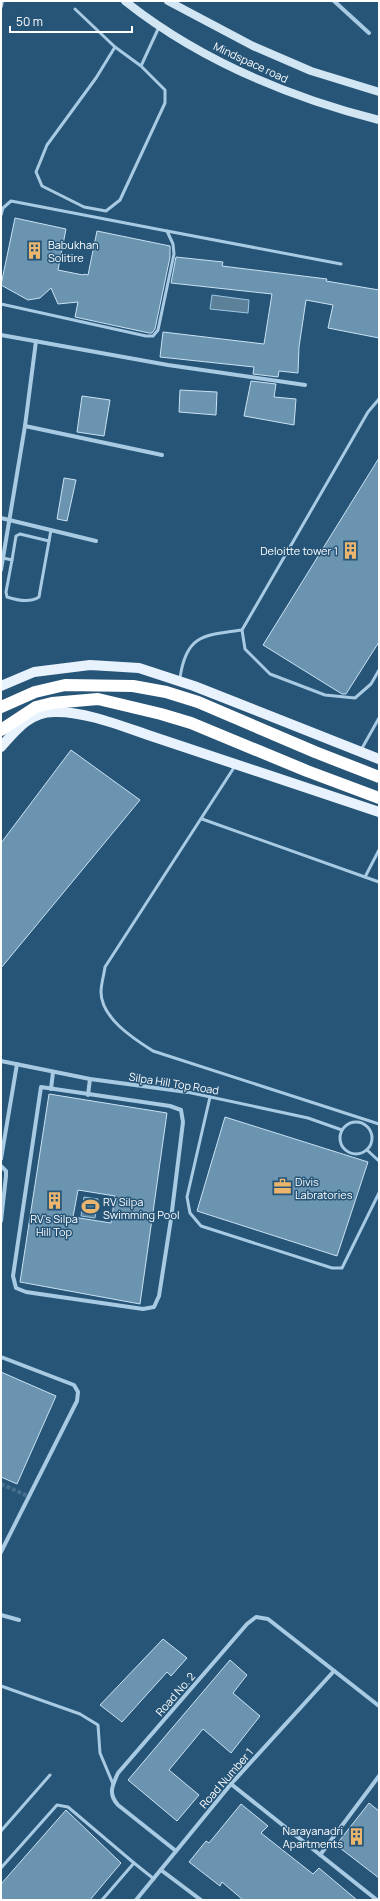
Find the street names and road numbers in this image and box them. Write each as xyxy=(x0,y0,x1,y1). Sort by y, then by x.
street label: Mindspace road xyxy=(211,38,291,86)
street label: Silpa Hill Top Road xyxy=(128,1068,220,1098)
street label: Road No. 2 xyxy=(152,1669,198,1719)
street label: Road Number 1 xyxy=(196,1745,256,1811)

